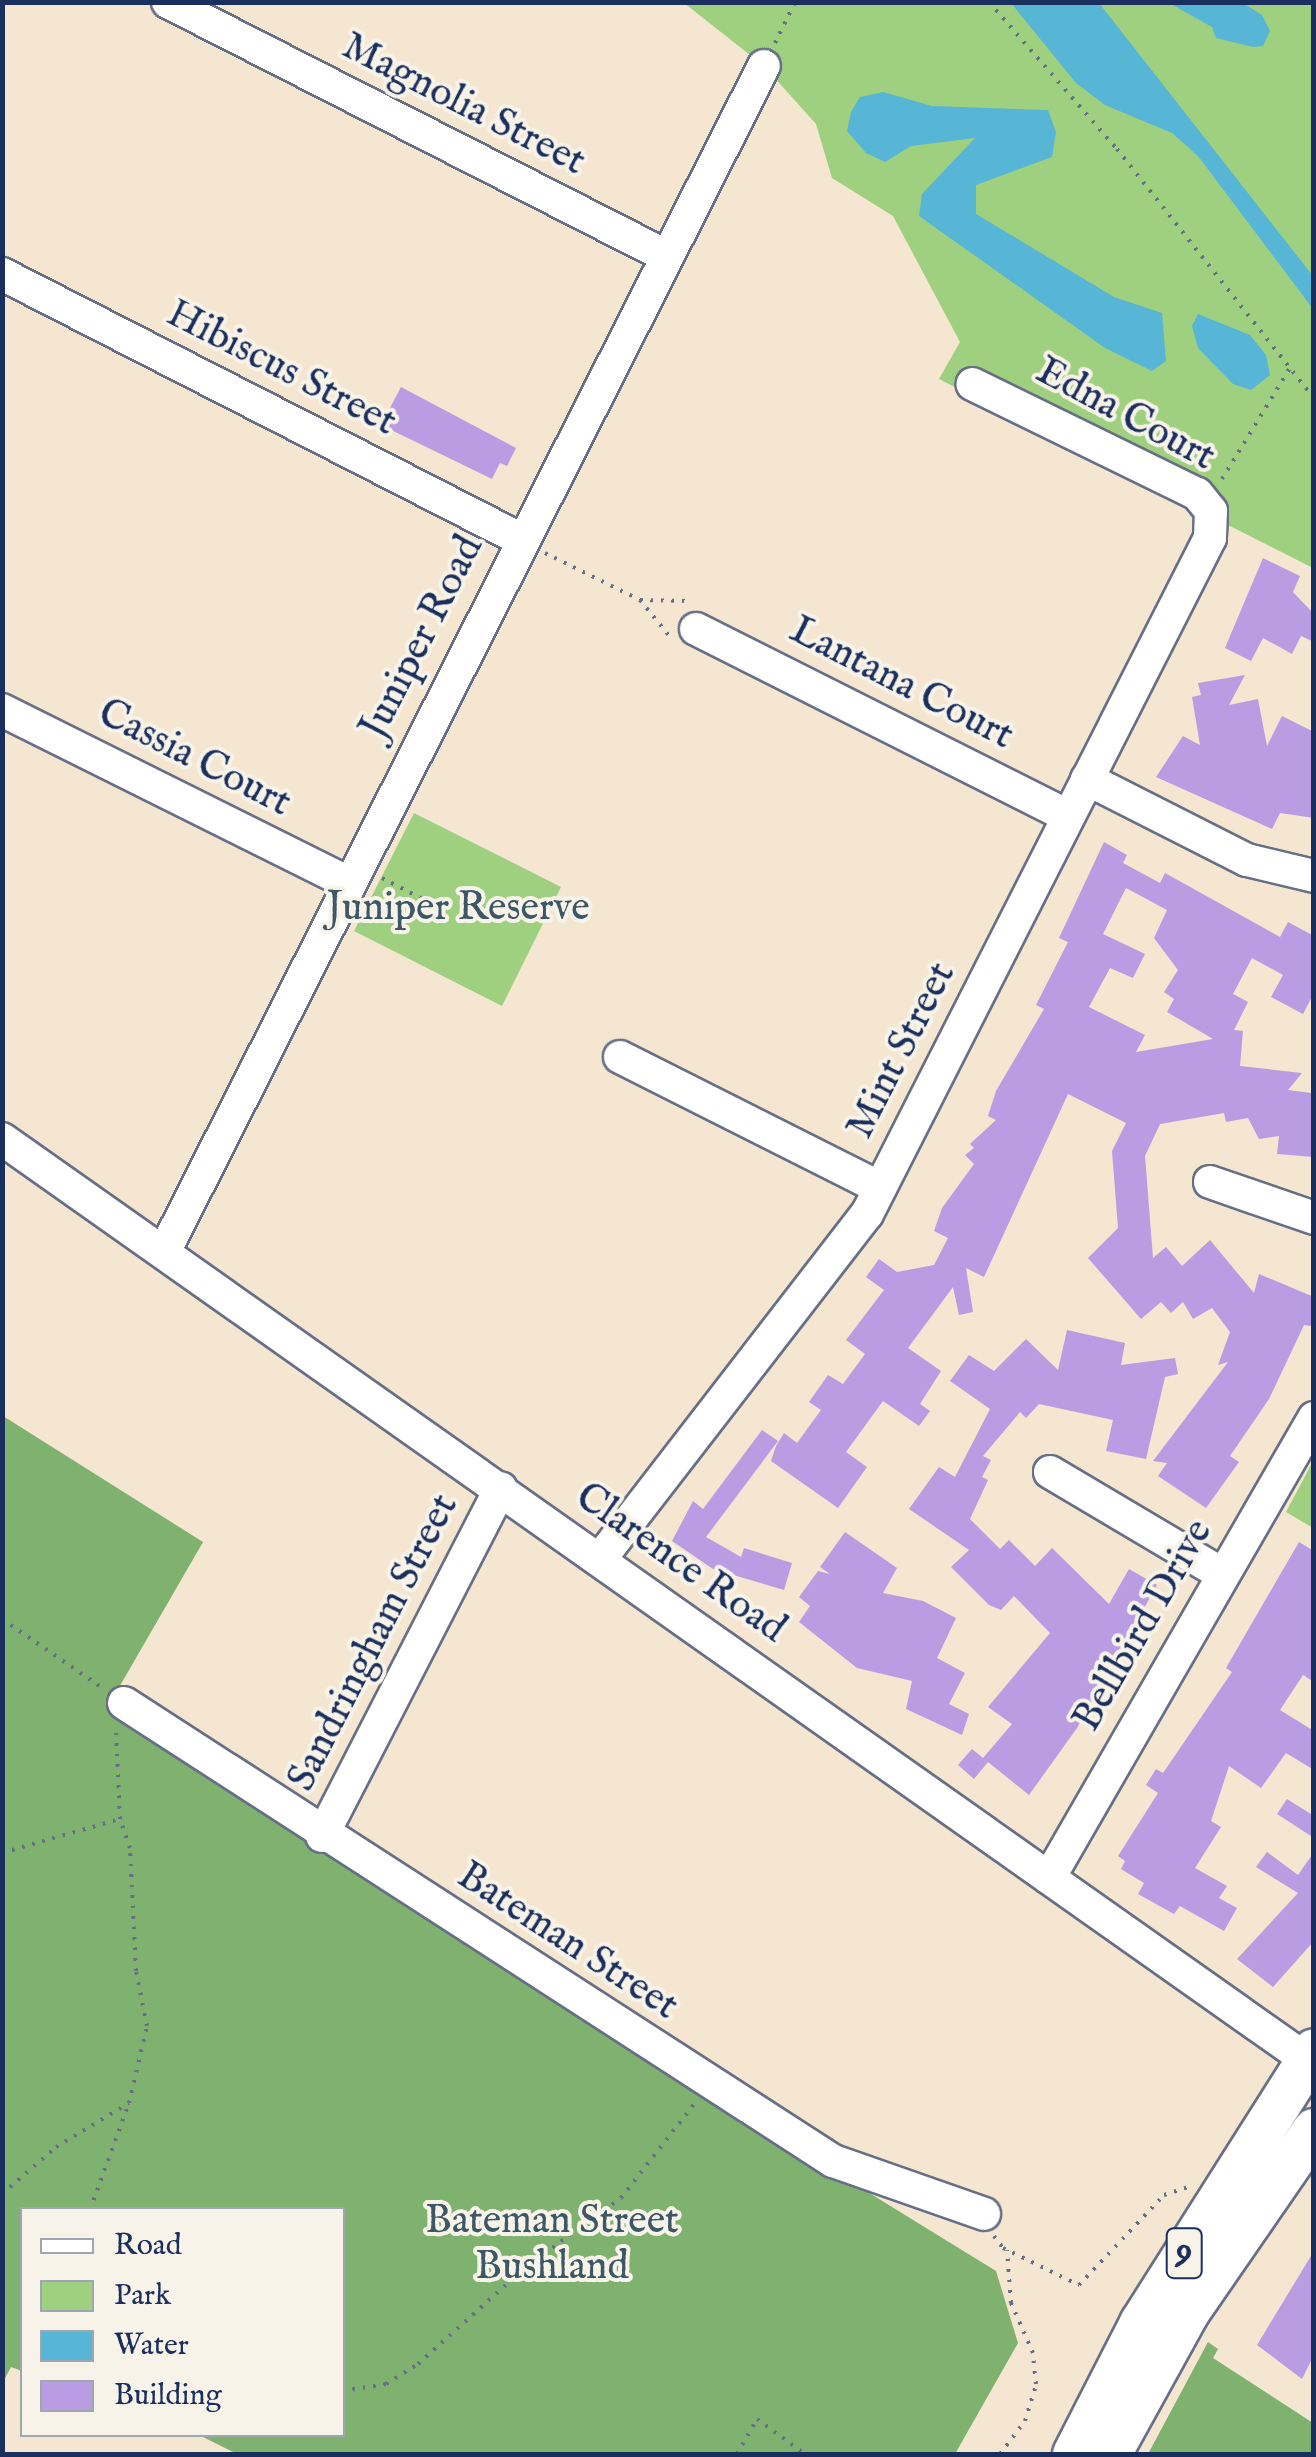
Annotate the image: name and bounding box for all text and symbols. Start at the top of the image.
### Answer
street label: Magnolia Street [333,23,593,187]
street label: Hibiscus Street [158,291,404,447]
street label: Edna Court [1027,348,1223,482]
street label: Juniper Road [351,528,495,748]
street label: Lantana Court [781,607,1021,761]
street label: Cassia Court [90,690,298,828]
park label: Juniper Reserve [327,885,589,933]
street label: Mint Street [837,955,967,1147]
street label: Clarence Road [566,1474,794,1654]
street label: Sandringham Street [279,1487,469,1799]
street label: Bellbird Drive [1064,1512,1224,1740]
street label: Bateman Street [448,1853,686,2031]
park label: Bateman Street Bushland [425,2198,679,2292]
legend [20,2207,345,2437]
road number: 9 [1164,2220,1204,2286]
text: Road [114,2227,182,2265]
text: Park [114,2277,171,2315]
text: Water [114,2327,189,2365]
text: Building [114,2377,222,2415]

